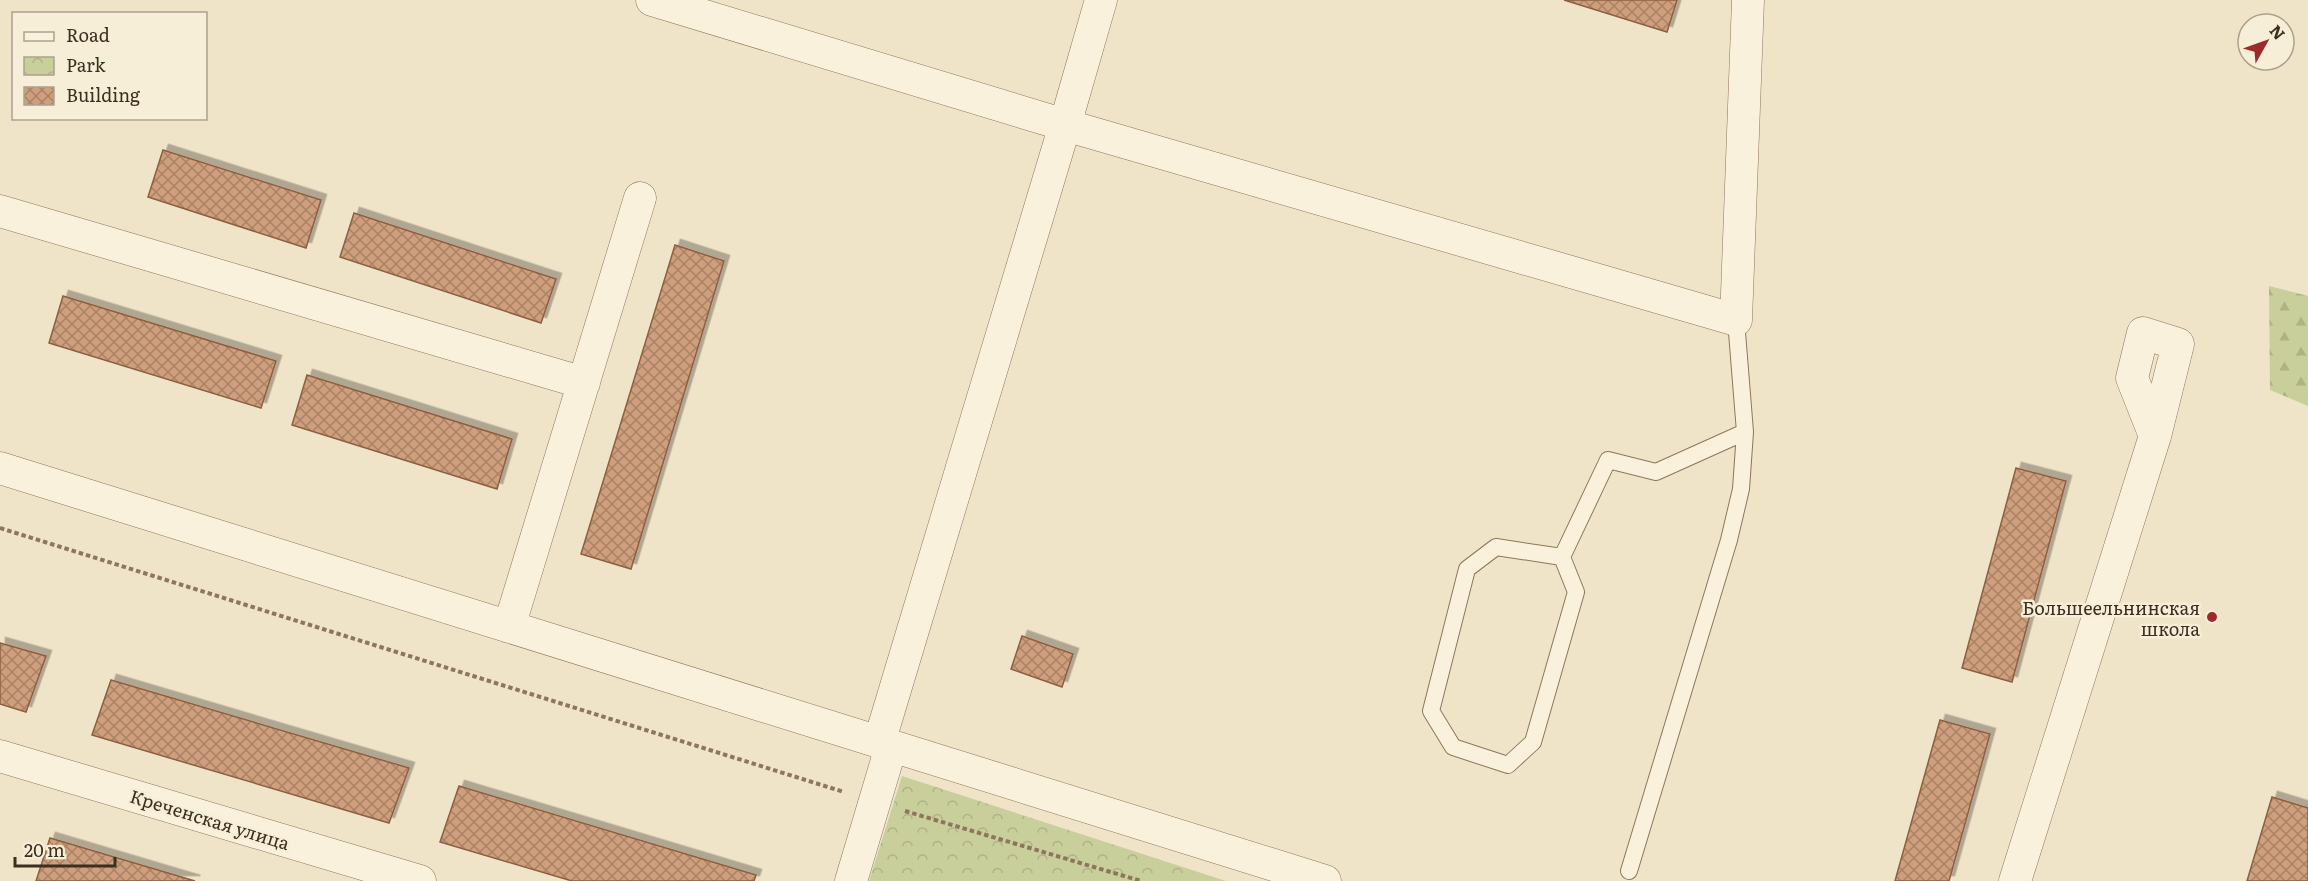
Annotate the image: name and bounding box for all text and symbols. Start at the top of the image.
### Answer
legend [12,12,207,120]
north arrow [2236,12,2296,72]
text: N [2265,19,2292,45]
text: Road [66,21,110,48]
text: Park [66,51,107,78]
text: Building [66,81,141,108]
place label: Большеельнинская школа [2022,594,2200,642]
marker: Большеельнинская школа [2205,610,2219,624]
street label: Креченская улица [127,782,293,856]
scale bar [15,830,116,868]
text: 20 m [24,836,65,863]

